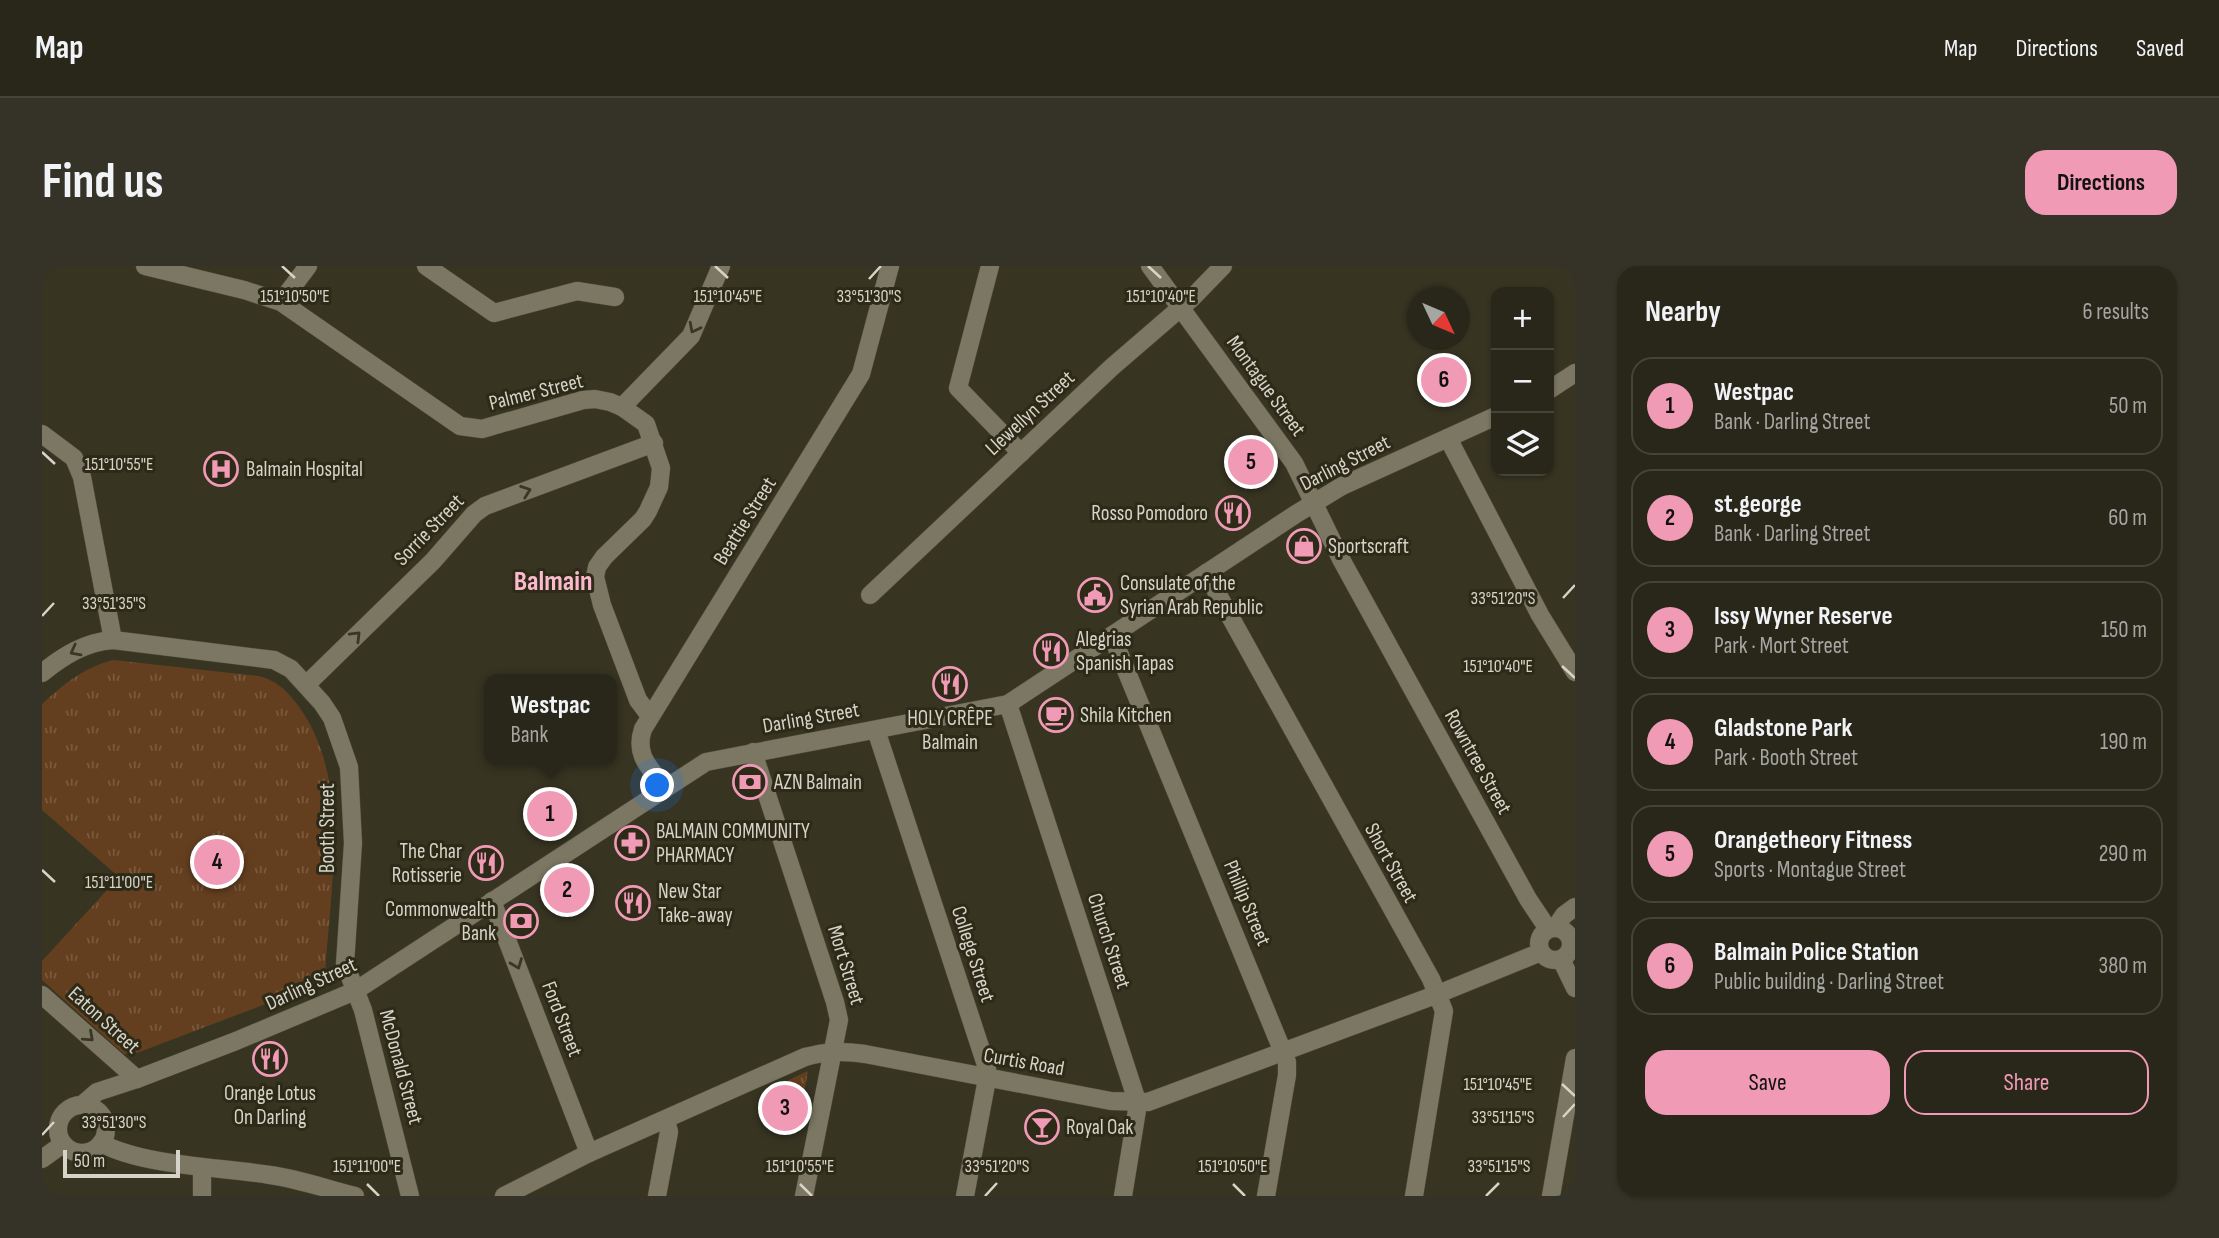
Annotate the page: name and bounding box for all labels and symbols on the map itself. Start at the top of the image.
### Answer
text: 151°10'50"E [260,286,330,307]
text: 151°10'45"E [694,286,763,307]
text: 33°51'30"S [837,286,902,307]
text: 151°10'40"E [1126,286,1196,307]
north arrow [1407,287,1470,350]
one-way arrow [688,321,702,334]
street label: Montague Street [1221,331,1311,441]
pin: 6 [1421,354,1467,406]
street label: Llewellyn Street [980,365,1080,461]
street label: Palmer Street [486,368,586,416]
street label: Darling Street [1296,430,1394,496]
pin: 5 [1228,436,1274,488]
hospital icon: Balmain Hospital [202,450,240,488]
text: 151°10'55"E [85,454,153,475]
place label: Balmain Hospital [246,457,363,482]
street label: Beattie Street [708,473,782,569]
one-way arrow [519,485,531,499]
street label: Sorrie Street [389,489,469,571]
restaurant icon: Rosso Pomodoro [1214,494,1252,532]
place label: Rosso Pomodoro [1091,501,1208,526]
shop icon: Sportscraft [1285,527,1323,565]
place label: Sportscraft [1328,534,1409,559]
district label: Balmain [514,565,592,598]
place label: Consulate of the Syrian Arab Republic [1120,571,1263,620]
public building icon: Consulate of the Syrian Arab Republic [1076,576,1114,614]
text: 33°51'20"S [1471,588,1536,609]
text: 33°51'35"S [82,593,146,614]
place label: Alegrias Spanish Tapas [1075,627,1174,676]
one-way arrow [347,631,360,644]
restaurant icon: Alegrias Spanish Tapas [1032,632,1070,670]
one-way arrow [70,643,82,656]
text: 151°10'40"E [1463,656,1533,677]
restaurant icon: HOLY CRÊPE Balmain [931,665,969,703]
cafe icon: Shila Kitchen [1037,696,1075,734]
street label: Darling Street [761,697,861,739]
place label: Shila Kitchen [1080,703,1172,728]
street label: Rowntree Street [1439,705,1517,819]
place label: HOLY CRÊPE Balmain [907,706,993,755]
bank icon: AZN Balmain [731,763,769,801]
your location [640,768,674,802]
place label: AZN Balmain [773,770,862,795]
street label: Booth Street [315,783,340,873]
pin: 1 [527,788,573,840]
place label: BALMAIN COMMUNITY PHARMACY [656,819,810,868]
street label: Short Street [1359,819,1423,907]
pharmacy icon: BALMAIN COMMUNITY PHARMACY [613,824,651,862]
pin: 4 [194,836,240,888]
place label: The Char Rotisserie [392,839,462,888]
restaurant icon: The Char Rotisserie [467,844,505,882]
street label: Phillip Street [1218,857,1276,949]
pin: 2 [544,864,590,916]
text: 151°11'00"E [85,872,153,893]
place label: New Star Take-away [658,879,733,928]
restaurant icon: New Star Take-away [614,884,652,922]
street label: Church Street [1082,890,1136,992]
place label: Commonwealth Bank [385,897,496,946]
bank icon: Commonwealth Bank [502,902,540,940]
street label: College Street [946,903,1000,1005]
street label: Mort Street [822,922,870,1008]
street label: Darling Street [261,952,361,1016]
one-way arrow [508,958,522,970]
street label: Ford Street [536,978,588,1060]
street label: Eaton Street [63,981,145,1059]
street label: McDonald Street [374,1007,428,1127]
one-way arrow [81,1029,94,1041]
restaurant icon: Orange Lotus On Darling [251,1040,289,1078]
street label: Curtis Road [982,1043,1066,1081]
text: 151°10'45"E [1464,1074,1533,1095]
place label: Orange Lotus On Darling [224,1081,316,1130]
pin: 3 [762,1082,808,1134]
text: 33°51'15"S [1472,1107,1535,1128]
bar icon: Royal Oak [1023,1108,1061,1146]
text: 33°51'30"S [82,1112,147,1133]
place label: Royal Oak [1066,1115,1133,1140]
scale bar [63,1147,180,1179]
text: 151°11'00"E [333,1156,401,1177]
text: 151°10'55"E [766,1156,834,1177]
text: 33°51'20"S [965,1156,1030,1177]
text: 151°10'50"E [1198,1156,1268,1177]
text: 33°51'15"S [1468,1156,1531,1177]

